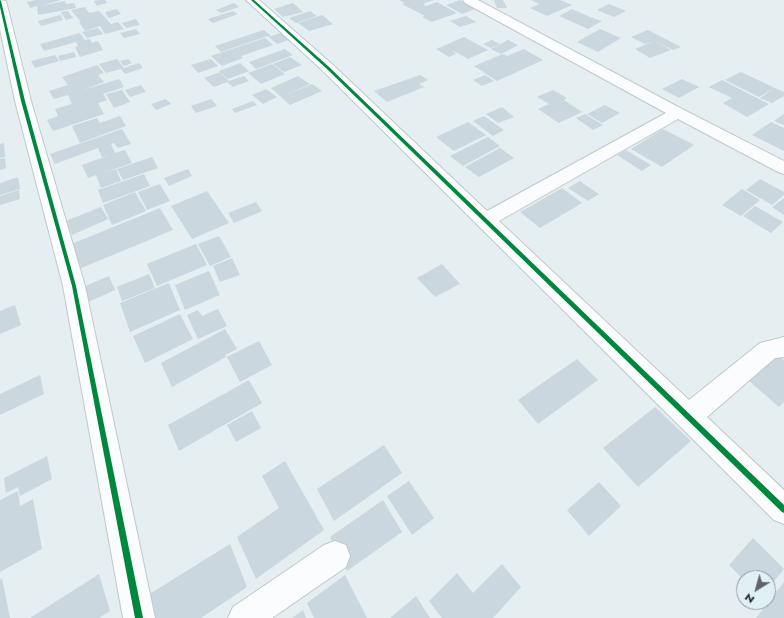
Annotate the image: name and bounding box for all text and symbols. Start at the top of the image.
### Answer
north arrow [736,570,776,610]
text: N [741,590,758,608]

